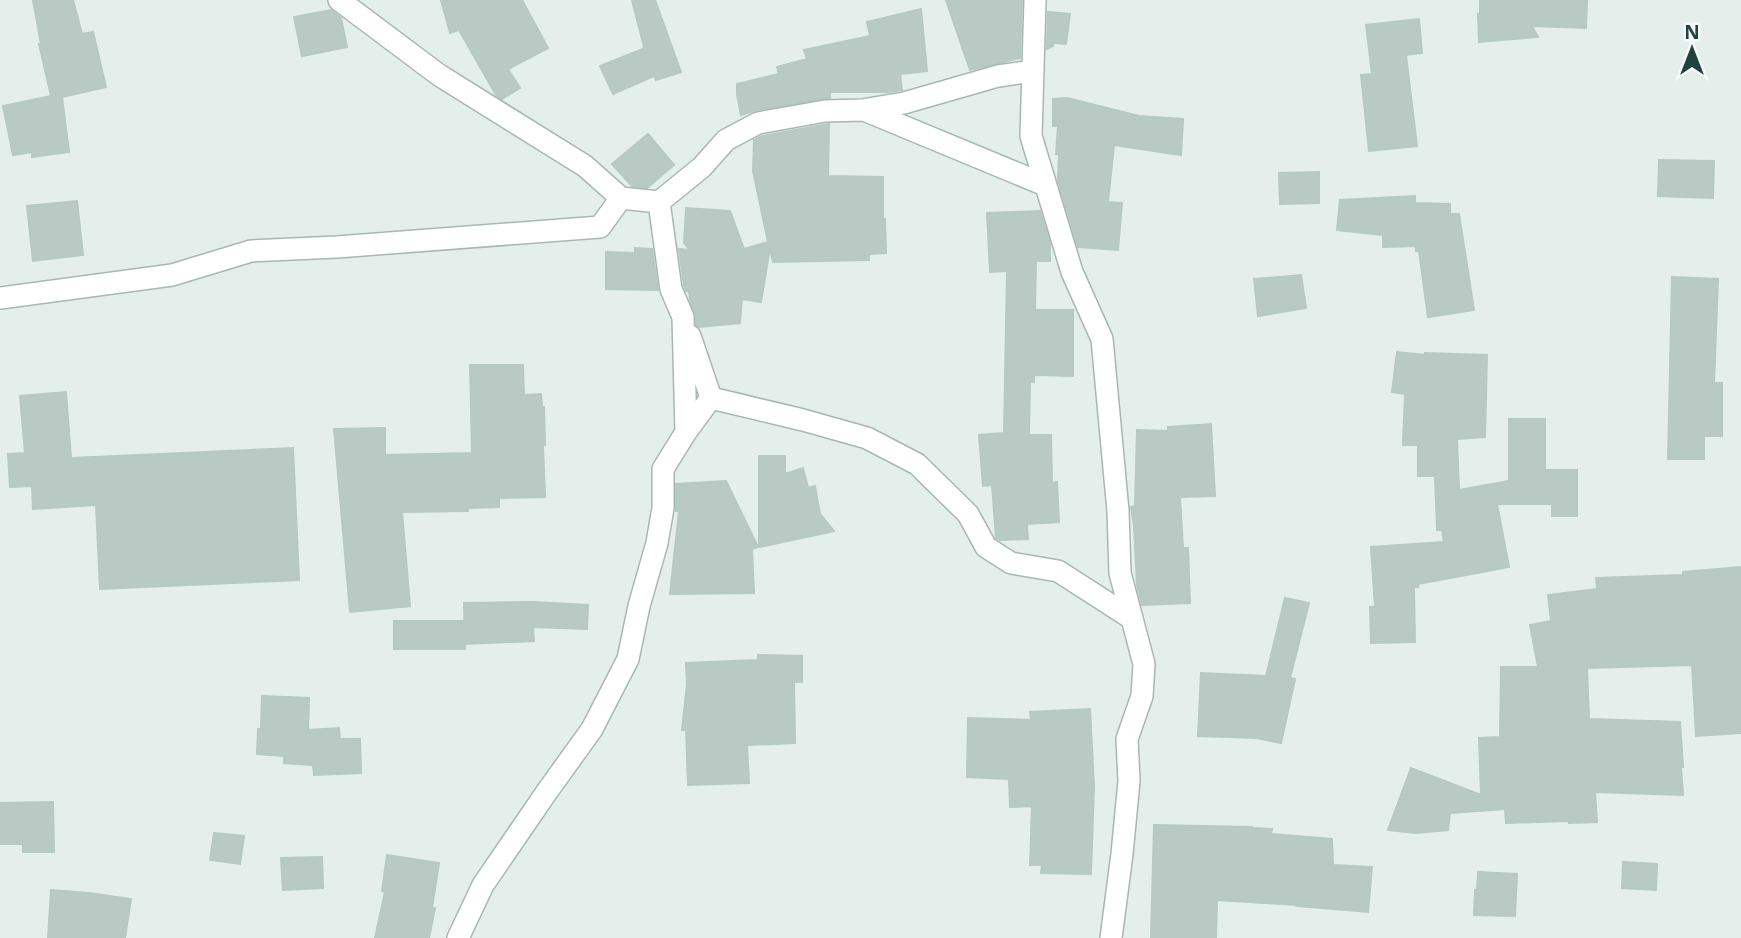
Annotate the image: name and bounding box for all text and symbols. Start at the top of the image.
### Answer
north arrow [1657,14,1727,84]
text: N [1684,19,1700,45]

